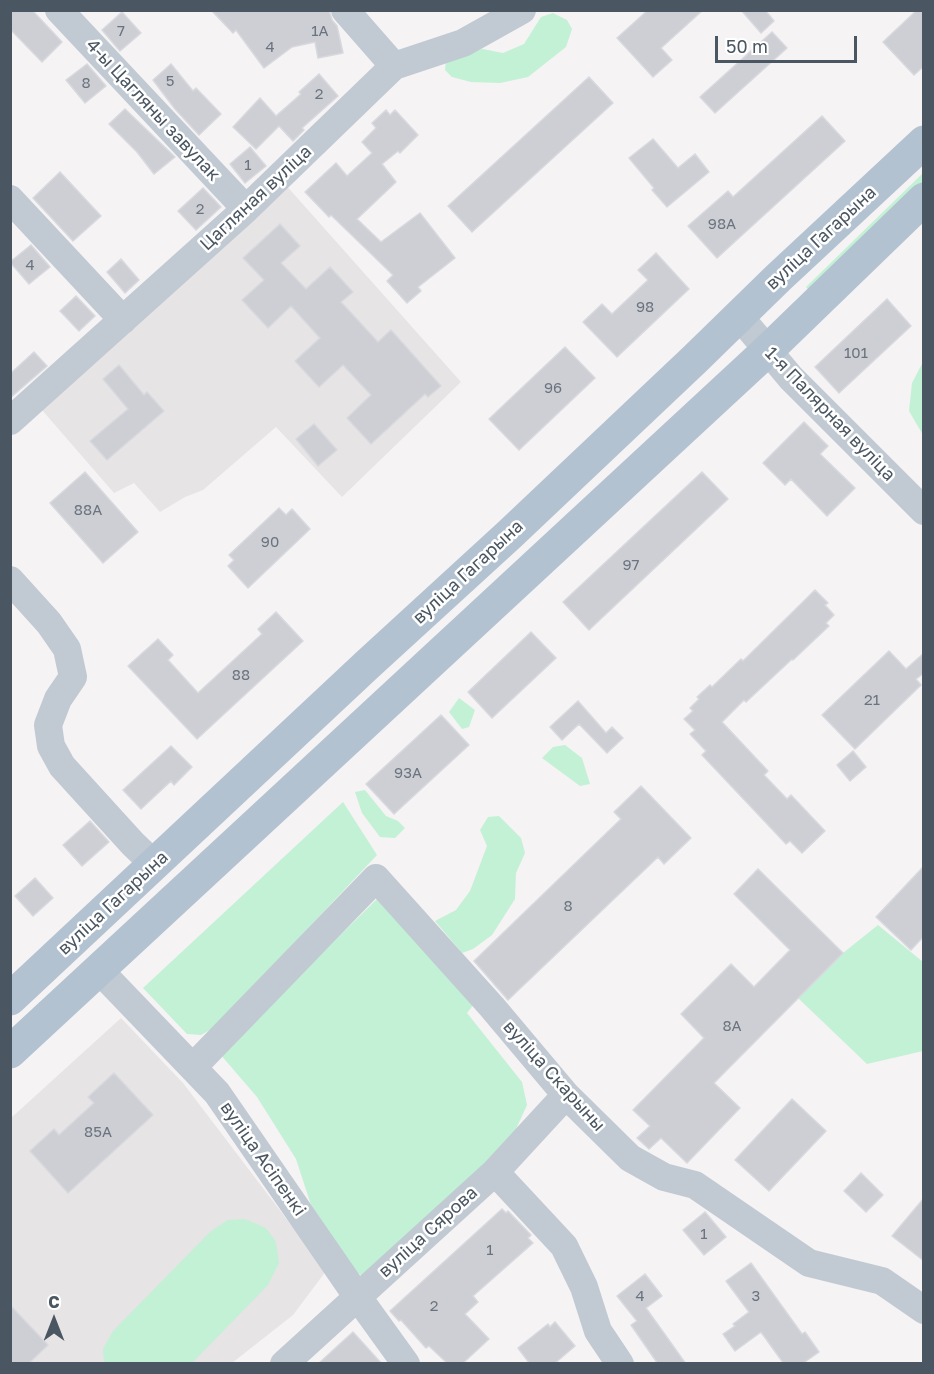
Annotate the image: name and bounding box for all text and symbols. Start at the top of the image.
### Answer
house number: 7 [117,22,125,40]
house number: 1А [311,22,329,40]
scale bar [718,24,860,62]
street label: 4-ы Цагляны завулак [81,34,225,186]
text: 50 m [726,35,768,57]
house number: 4 [265,38,275,56]
house number: 5 [166,72,174,90]
house number: 8 [81,74,91,92]
house number: 2 [315,85,323,103]
street label: Цагляная вуліца [196,141,316,255]
house number: 1 [244,156,252,174]
street label: вуліца Гагарына [761,181,881,295]
house number: 2 [196,200,204,218]
house number: 98А [708,215,736,233]
house number: 4 [25,256,35,274]
house number: 98 [636,298,654,316]
street label: 1-я Палярная вуліца [760,342,900,486]
house number: 101 [844,344,868,362]
house number: 96 [544,379,562,397]
house number: 88А [74,501,102,519]
street label: вуліца Гагарына [408,515,528,629]
house number: 90 [261,533,279,551]
house number: 97 [622,556,640,574]
house number: 88 [232,666,250,684]
house number: 21 [864,691,880,709]
house number: 93А [394,764,422,782]
street label: вуліца Гагарына [53,846,173,960]
house number: 8 [563,897,573,915]
street label: вуліца Скарыны [499,1016,609,1136]
house number: 8А [722,1017,742,1035]
street label: вуліца Асіпенкі [215,1098,311,1220]
house number: 85А [84,1123,112,1141]
street label: вуліца Сярова [374,1182,482,1282]
house number: 1 [700,1225,708,1243]
house number: 1 [486,1241,494,1259]
house number: 4 [635,1287,645,1305]
house number: 3 [752,1287,760,1305]
north arrow [24,1290,84,1350]
text: С [48,1292,60,1312]
house number: 2 [430,1297,438,1315]

